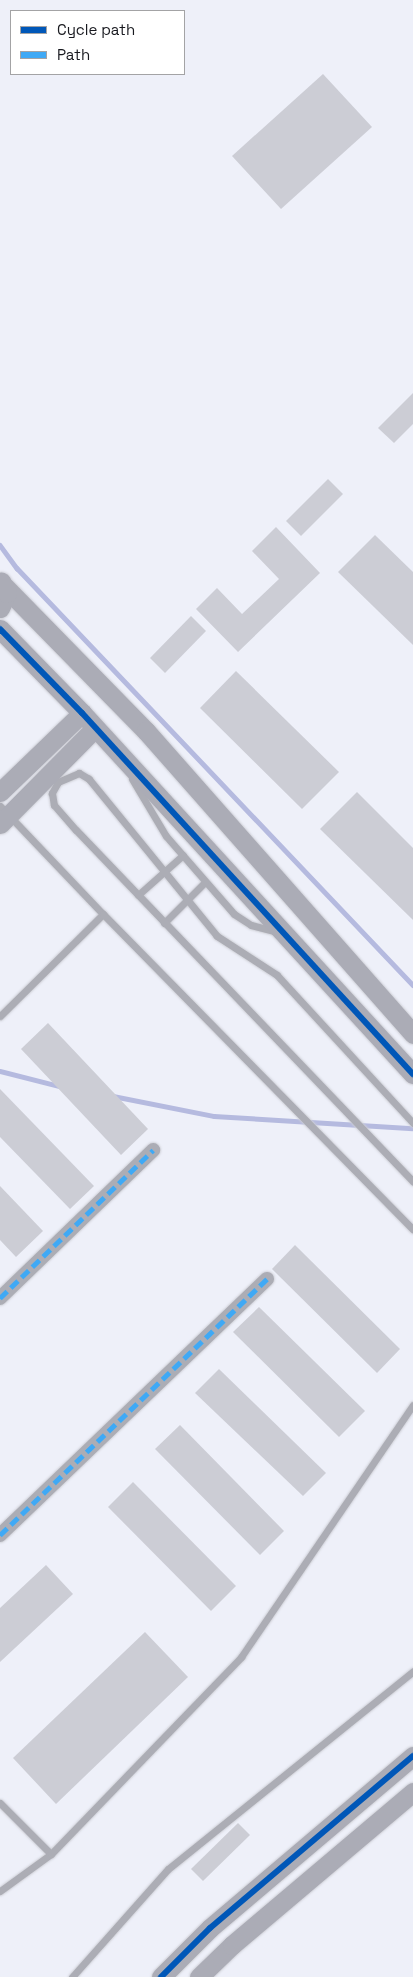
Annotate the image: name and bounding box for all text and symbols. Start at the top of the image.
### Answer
legend [10,10,185,75]
text: Cycle path [57,20,135,39]
text: Path [57,45,90,64]

